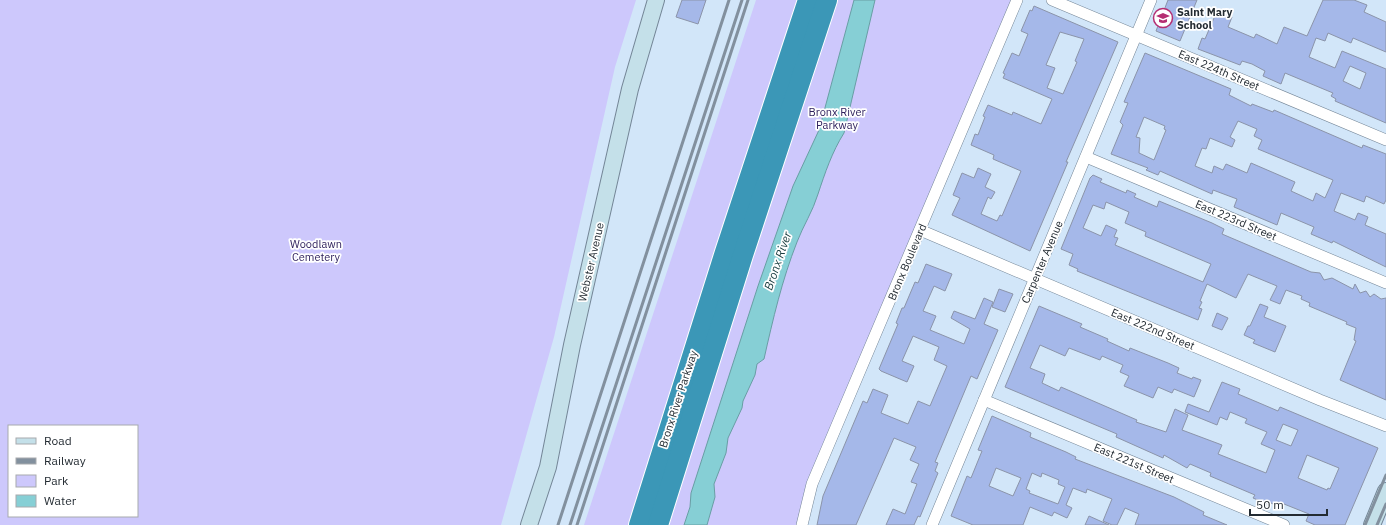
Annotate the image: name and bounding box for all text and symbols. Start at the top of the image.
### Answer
place label: Saint Mary School [1177,5,1232,32]
school or university icon: Saint Mary School [1152,7,1174,29]
street label: East 224th Street [1176,47,1262,93]
park label: Bronx River Parkway [809,105,865,132]
street label: East 223rd Street [1193,197,1279,243]
street label: Carpenter Avenue [1018,218,1066,306]
street label: Webster Avenue [575,221,607,303]
street label: Bronx Boulevard [885,222,929,302]
water label: Bronx River [761,229,795,292]
park label: Woodlawn Cemetery [290,237,342,264]
street label: East 222nd Street [1109,305,1197,353]
street label: Bronx River Parkway [656,348,700,449]
legend [8,425,138,517]
text: Road [44,433,72,448]
street label: East 221st Street [1092,440,1176,486]
text: Railway [44,453,86,468]
text: Park [44,473,69,488]
scale bar [1250,491,1327,517]
text: Water [44,493,77,508]
text: 50 m [1256,497,1284,512]

